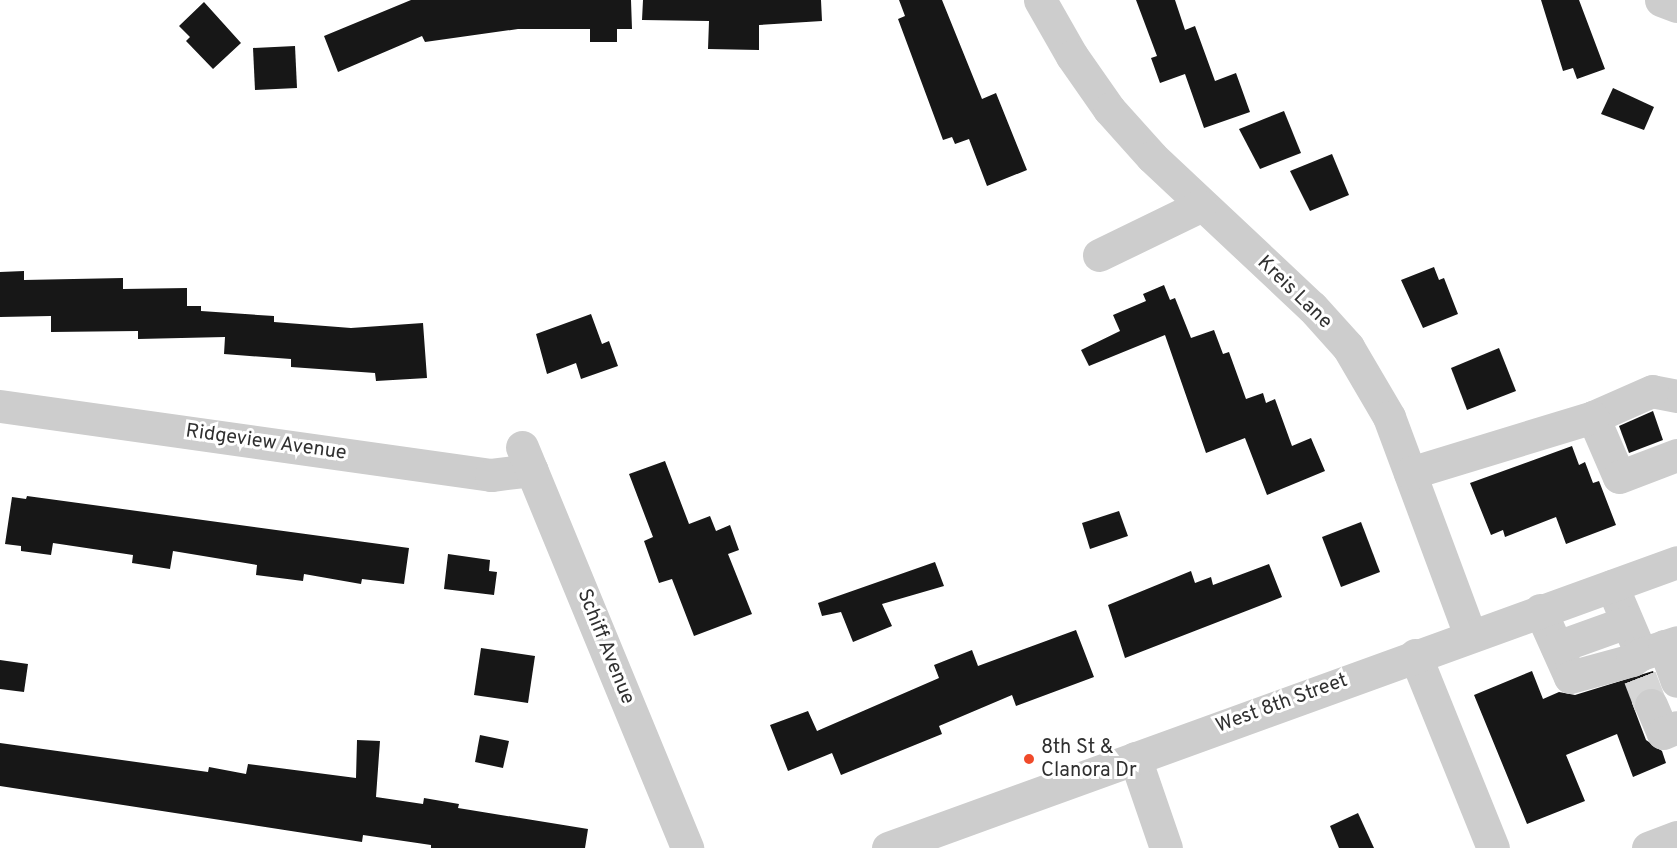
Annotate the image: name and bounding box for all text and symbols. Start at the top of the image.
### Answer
street label: Kreis Lane [1252,251,1336,335]
street label: Ridgeview Avenue [184,420,348,466]
street label: Schiff Avenue [571,585,639,709]
street label: West 8th Street [1213,669,1351,739]
place label: 8th St & Clanora Dr [1041,736,1137,783]
marker: 8th St & Clanora Dr [1022,752,1036,766]

